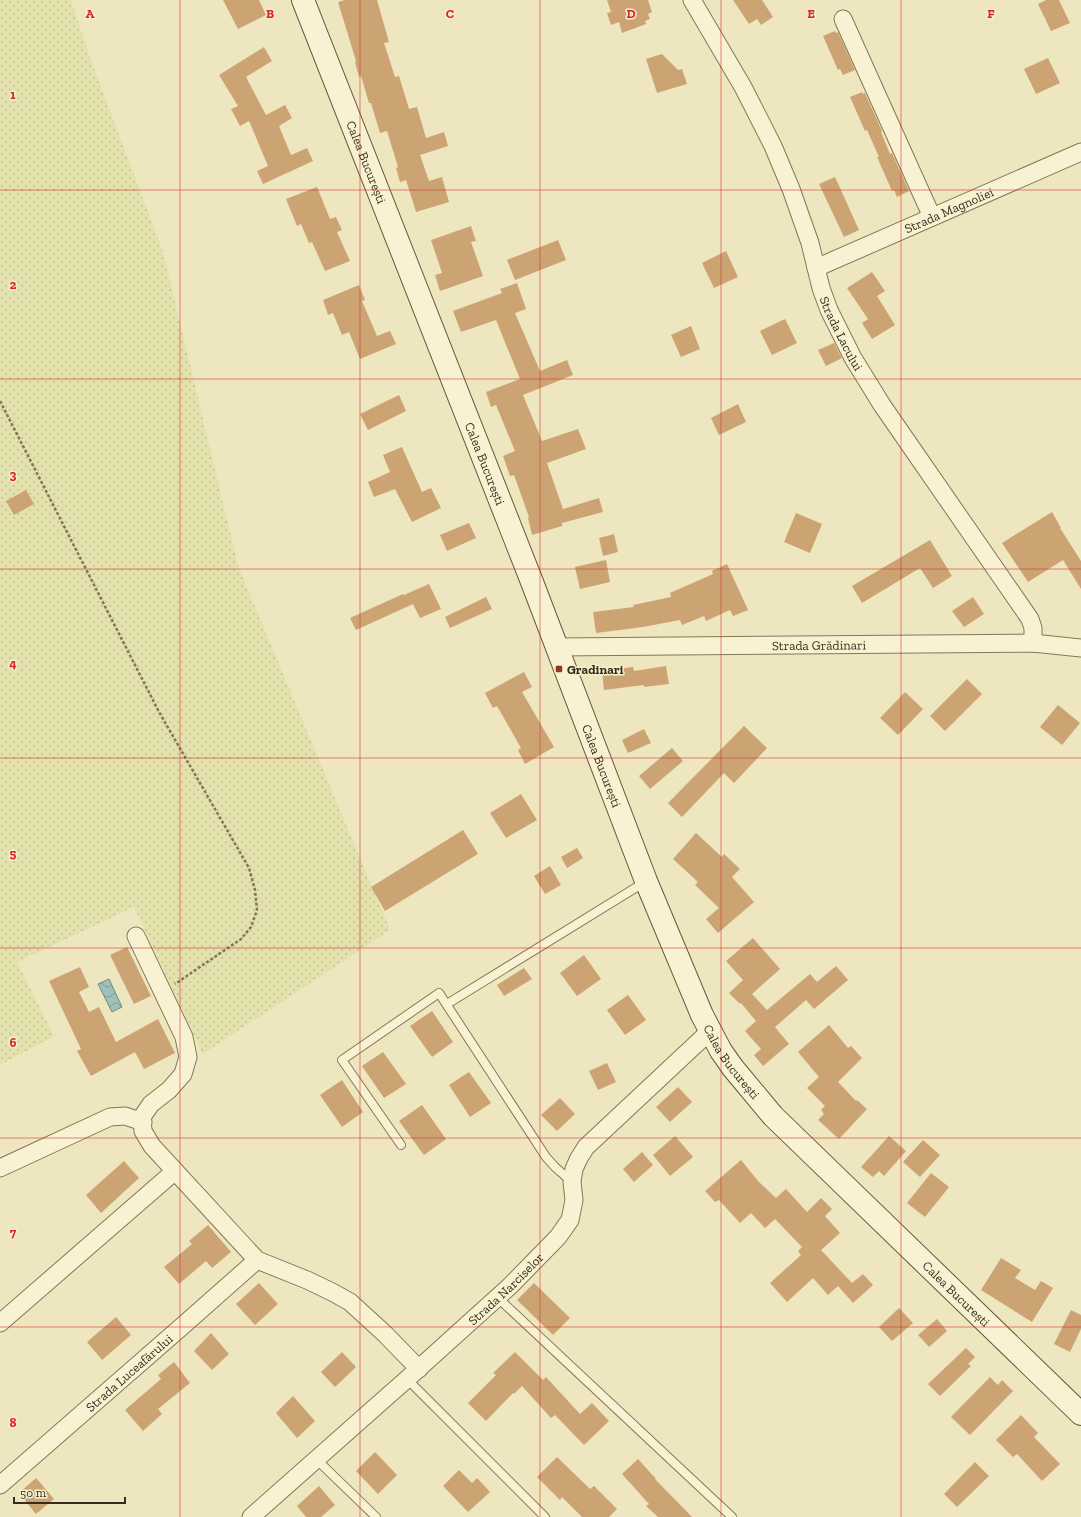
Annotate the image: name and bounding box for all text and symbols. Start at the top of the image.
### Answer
text: A [86,6,95,21]
text: B [266,6,274,21]
text: C [446,6,454,21]
text: D [626,6,636,21]
text: E [807,6,815,21]
text: F [987,6,995,21]
text: 1 [10,87,16,102]
street label: Calea București [344,118,390,206]
street label: Strada Magnoliei [902,184,996,236]
text: 2 [10,277,17,292]
street label: Strada Lacului [817,294,867,373]
street label: Calea București [462,420,509,507]
text: 3 [10,467,17,482]
street label: Strada Grădinari [772,637,867,653]
text: 4 [9,656,17,671]
place label: Gradinari [567,662,623,677]
marker: Gradinari [554,664,564,674]
street label: Calea București [579,722,625,810]
text: 5 [10,846,17,861]
street label: Calea București [701,1022,763,1102]
text: 6 [10,1035,17,1050]
text: 7 [10,1225,17,1240]
street label: Strada Narciselor [465,1249,546,1328]
street label: Calea București [920,1258,994,1330]
street label: Strada Luceafărului [82,1331,176,1415]
text: 8 [9,1415,17,1430]
scale bar [14,1479,125,1505]
text: 50 m [20,1486,47,1500]

